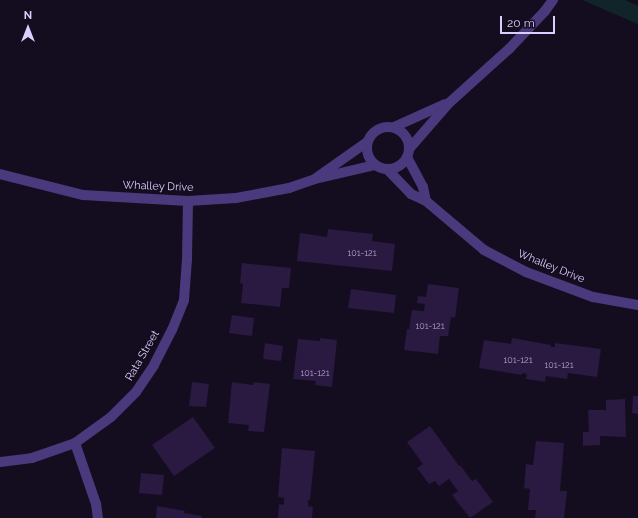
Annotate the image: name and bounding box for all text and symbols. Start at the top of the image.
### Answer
north arrow [8,8,48,48]
scale bar [502,8,557,34]
text: N [24,9,32,22]
text: 20 m [507,16,535,30]
street label: Whalley Drive [122,179,194,195]
house number: 101-121 [347,248,377,258]
street label: Whalley Drive [516,248,586,286]
house number: 101-121 [415,321,445,331]
street label: Rata Street [123,328,163,384]
house number: 101-121 [503,355,533,365]
house number: 101-121 [544,360,574,370]
house number: 101-121 [300,368,330,378]

